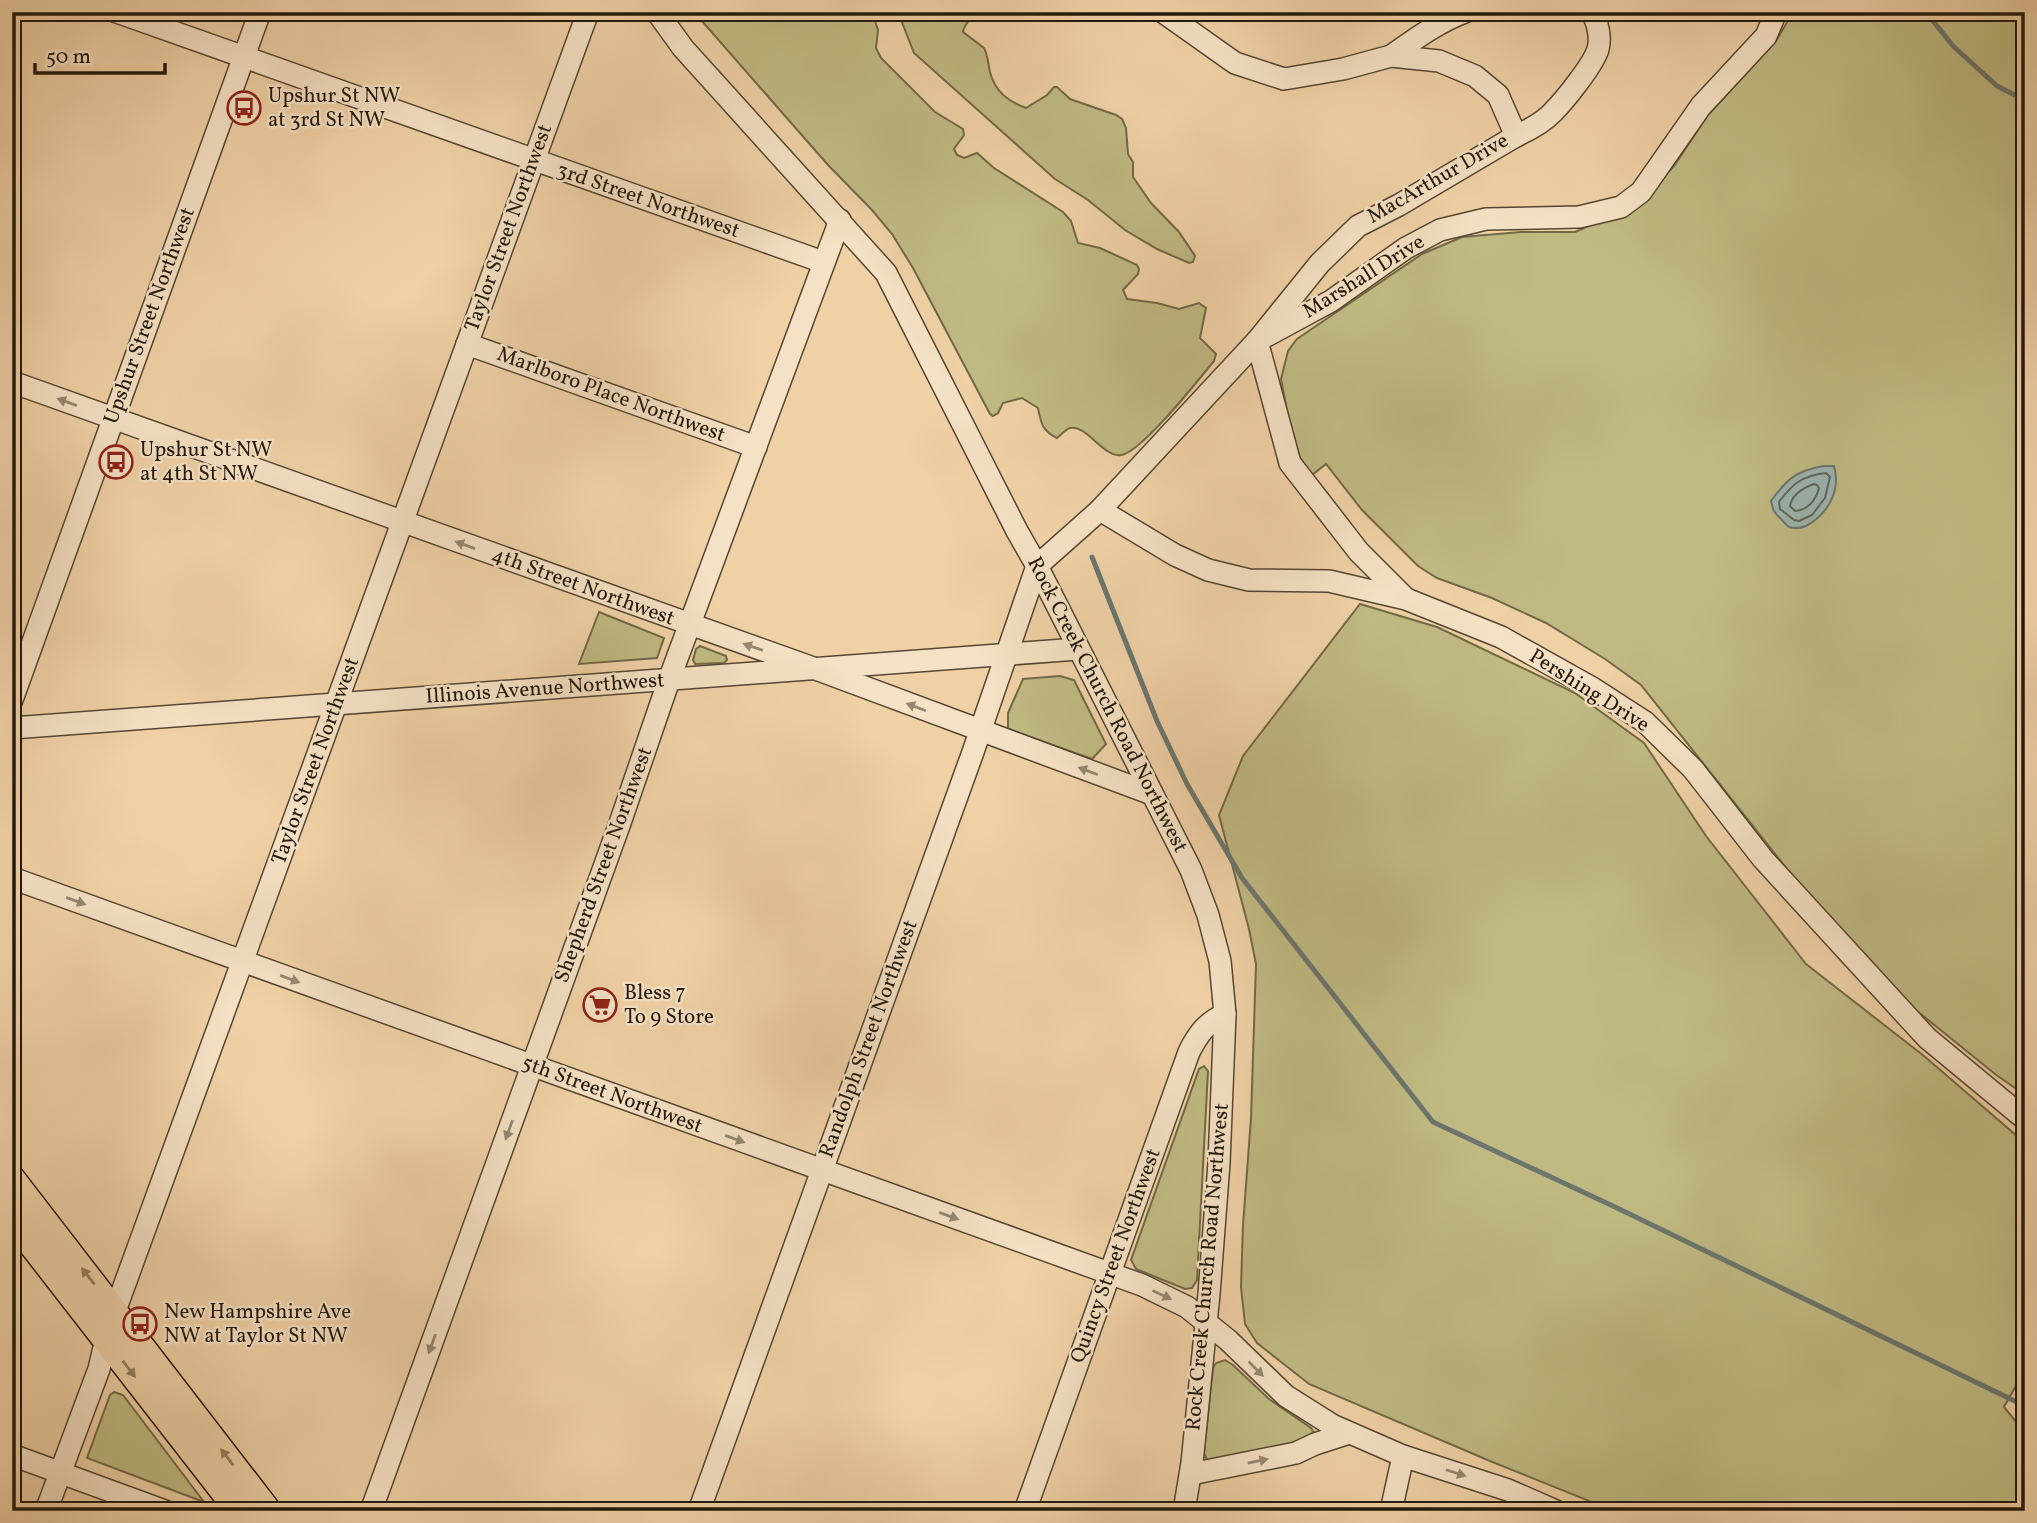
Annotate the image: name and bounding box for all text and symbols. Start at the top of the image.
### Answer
scale bar [35,32,164,76]
text: 50 m [46,43,91,72]
place label: Upshur St NW at 3rd St NW [268,82,400,135]
bus stop icon: Upshur St NW at 3rd St NW [225,89,263,127]
street label: Taylor Street Northwest [458,120,560,336]
street label: MacArthur Drive [1362,127,1514,231]
street label: 3rd Street Northwest [553,156,743,246]
street label: Upshur Street Northwest [97,204,203,428]
street label: Marshall Drive [1297,228,1431,326]
street label: Marlboro Place Northwest [493,340,729,450]
one-way arrow [56,396,77,407]
place label: Upshur St NW at 4th St NW [140,436,272,489]
bus stop icon: Upshur St NW at 4th St NW [97,443,135,481]
one-way arrow [455,539,476,550]
street label: 4th Street Northwest [487,540,679,634]
street label: Rock Creek Church Road Northwest [1019,552,1195,858]
one-way arrow [743,641,764,652]
street label: Pershing Drive [1523,642,1655,740]
street label: Taylor Street Northwest [265,653,367,869]
street label: Illinois Avenue Northwest [425,666,665,712]
one-way arrow [906,701,927,712]
street label: Shepherd Street Northwest [548,743,660,987]
one-way arrow [1078,765,1099,776]
one-way arrow [66,896,87,907]
street label: Randolph Street Northwest [812,916,926,1162]
one-way arrow [280,973,301,984]
place label: Bless 7 To 9 Store [624,979,714,1032]
supermarket icon: Bless 7 To 9 Store [581,986,619,1024]
street label: 5th Street Northwest [518,1049,706,1141]
street label: Rock Creek Church Road Northwest [1179,1102,1237,1432]
one-way arrow [503,1120,514,1141]
one-way arrow [724,1134,745,1145]
street label: Quincy Street Northwest [1064,1145,1168,1367]
one-way arrow [938,1211,959,1222]
one-way arrow [81,1268,96,1286]
one-way arrow [1152,1289,1172,1301]
place label: New Hampshire Ave NW at Taylor St NW [164,1298,351,1351]
bus stop icon: New Hampshire Ave NW at Taylor St NW [121,1305,159,1343]
one-way arrow [426,1334,437,1355]
one-way arrow [122,1360,137,1378]
one-way arrow [1248,1360,1265,1377]
one-way arrow [220,1447,234,1466]
one-way arrow [1247,1456,1269,1467]
one-way arrow [1445,1468,1466,1479]

